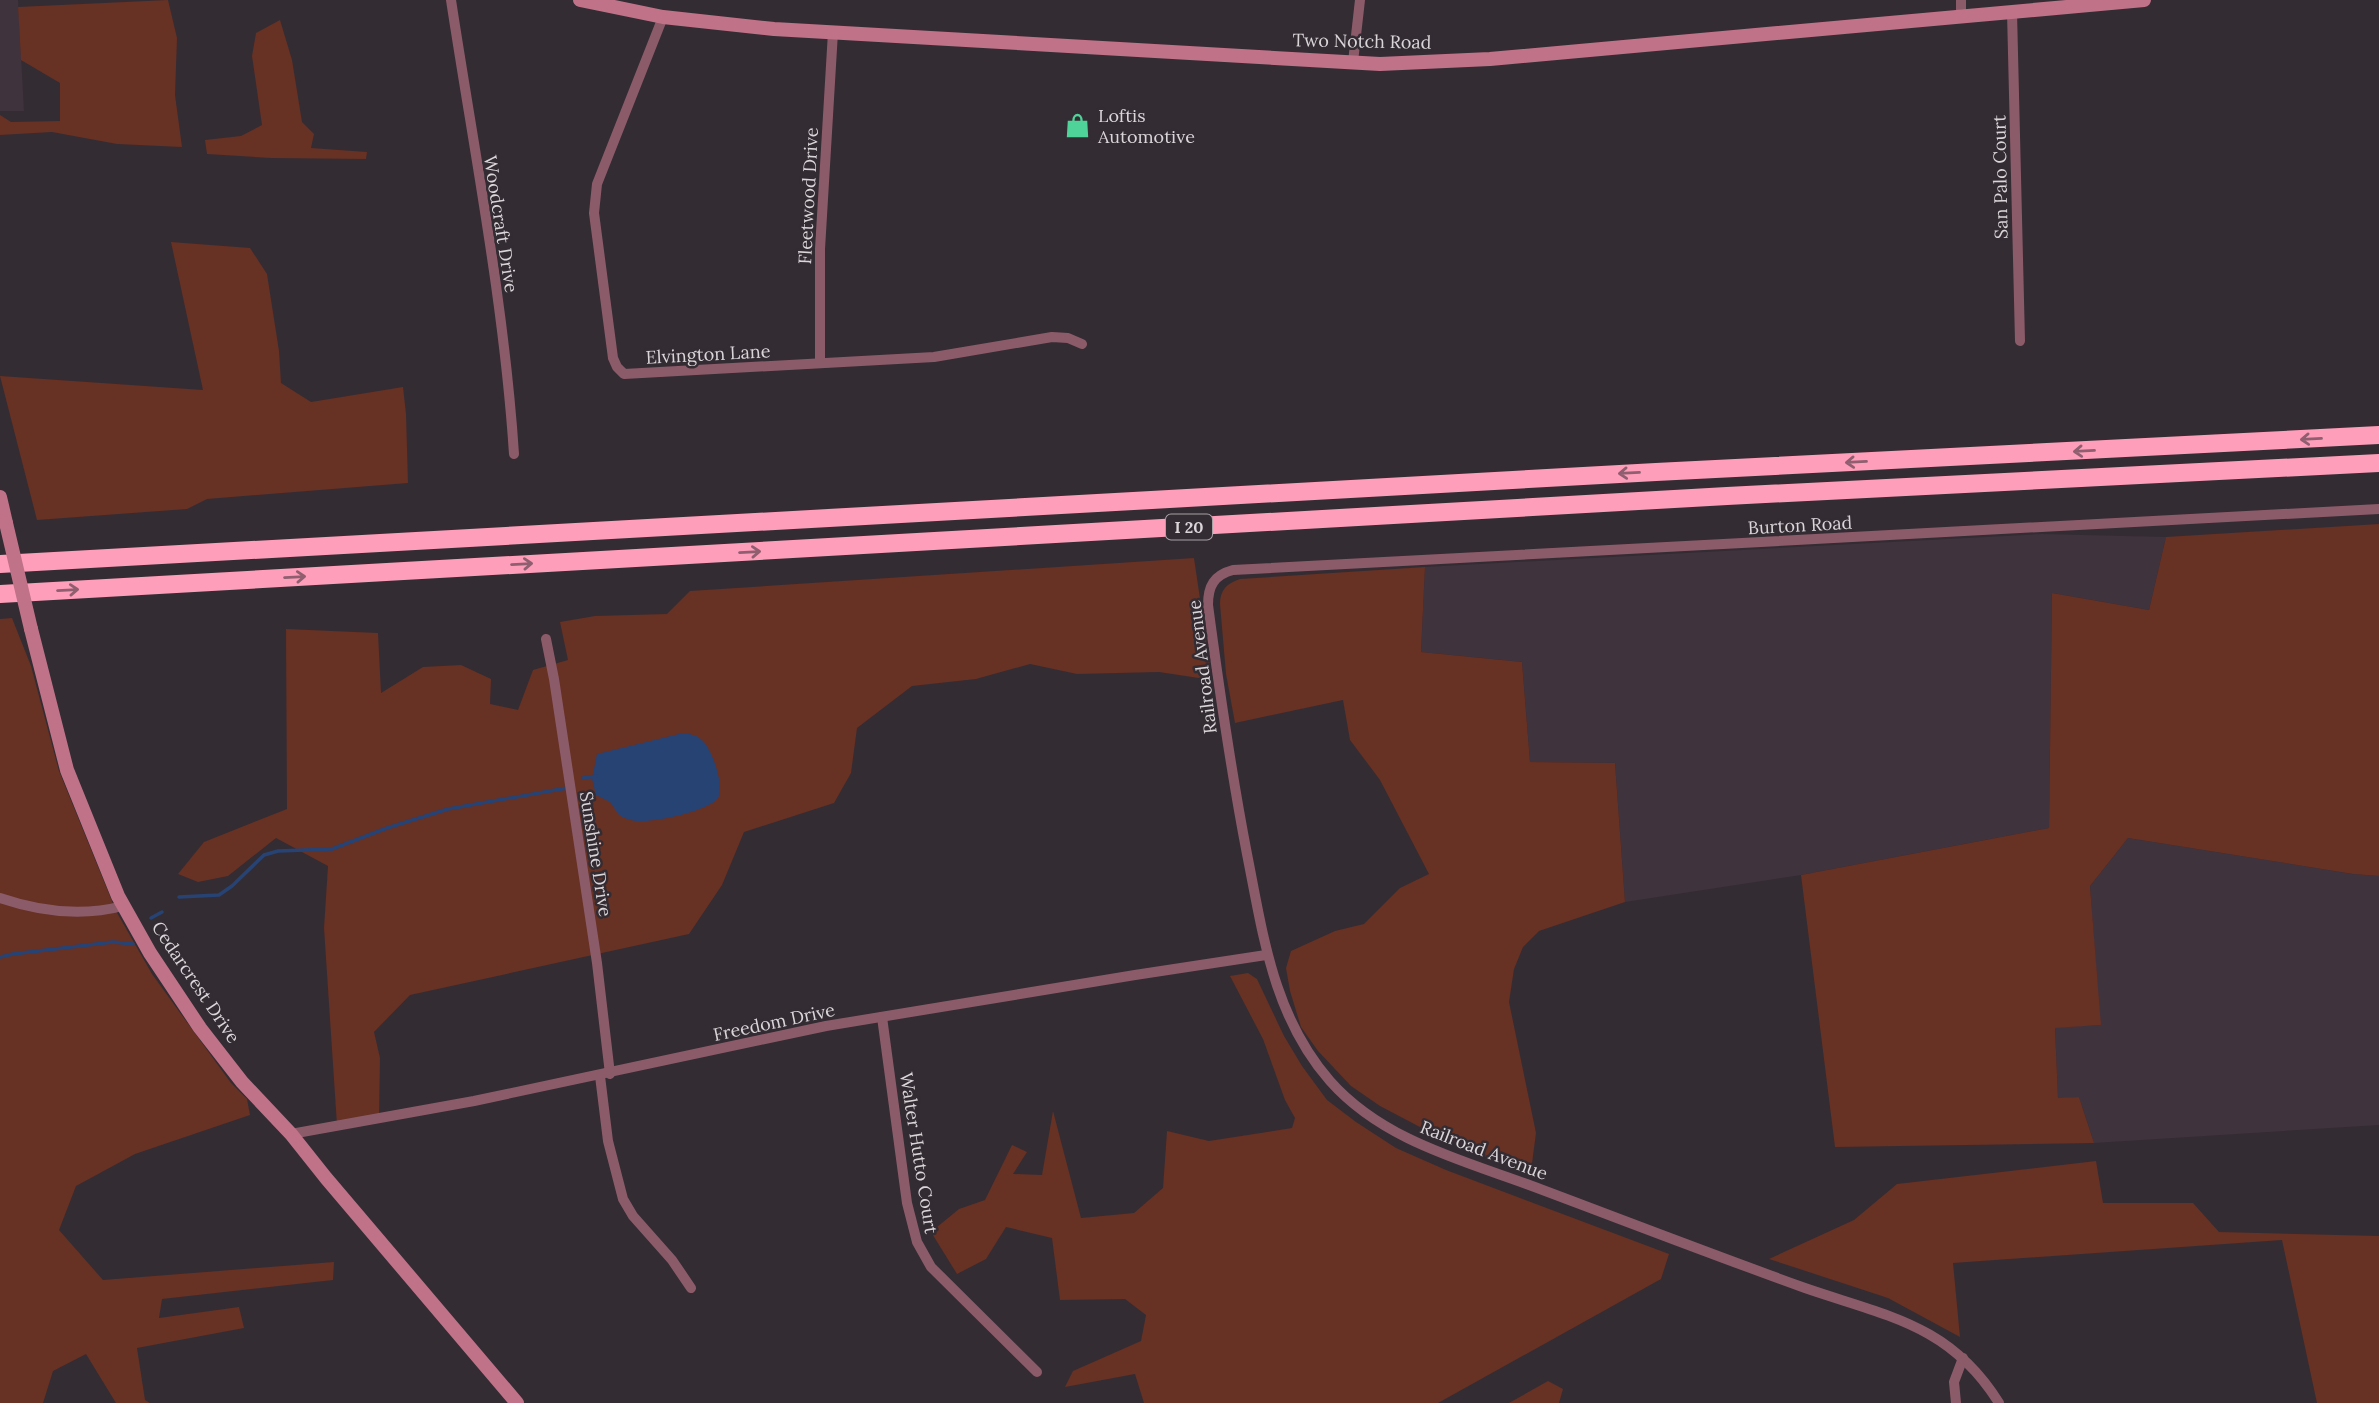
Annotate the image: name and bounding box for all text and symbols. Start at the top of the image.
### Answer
street label: Two Notch Road [1292,28,1432,54]
place label: Loftis Automotive [1097,104,1195,148]
shop icon: Loftis Automotive [1064,111,1092,139]
street label: San Palo Court [1987,115,2013,239]
street label: Fleetwood Drive [793,127,823,265]
street label: Woodcraft Drive [479,154,523,294]
street label: Elvington Lane [645,339,771,369]
one-way arrow [2300,432,2323,445]
one-way arrow [2072,444,2095,457]
one-way arrow [1846,456,1868,469]
one-way arrow [1618,467,1641,480]
street label: Burton Road [1747,511,1853,539]
road number: I 20 [1166,514,1212,540]
one-way arrow [738,545,761,558]
one-way arrow [511,557,533,570]
one-way arrow [284,571,307,584]
one-way arrow [56,583,79,596]
street label: Railroad Avenue [1182,599,1222,735]
street label: Sunshine Drive [575,790,617,918]
street label: Cedarcrest Drive [147,917,245,1047]
street label: Freedom Drive [711,998,837,1046]
street label: Walter Hutto Court [895,1071,943,1235]
street label: Railroad Avenue [1417,1115,1551,1185]

